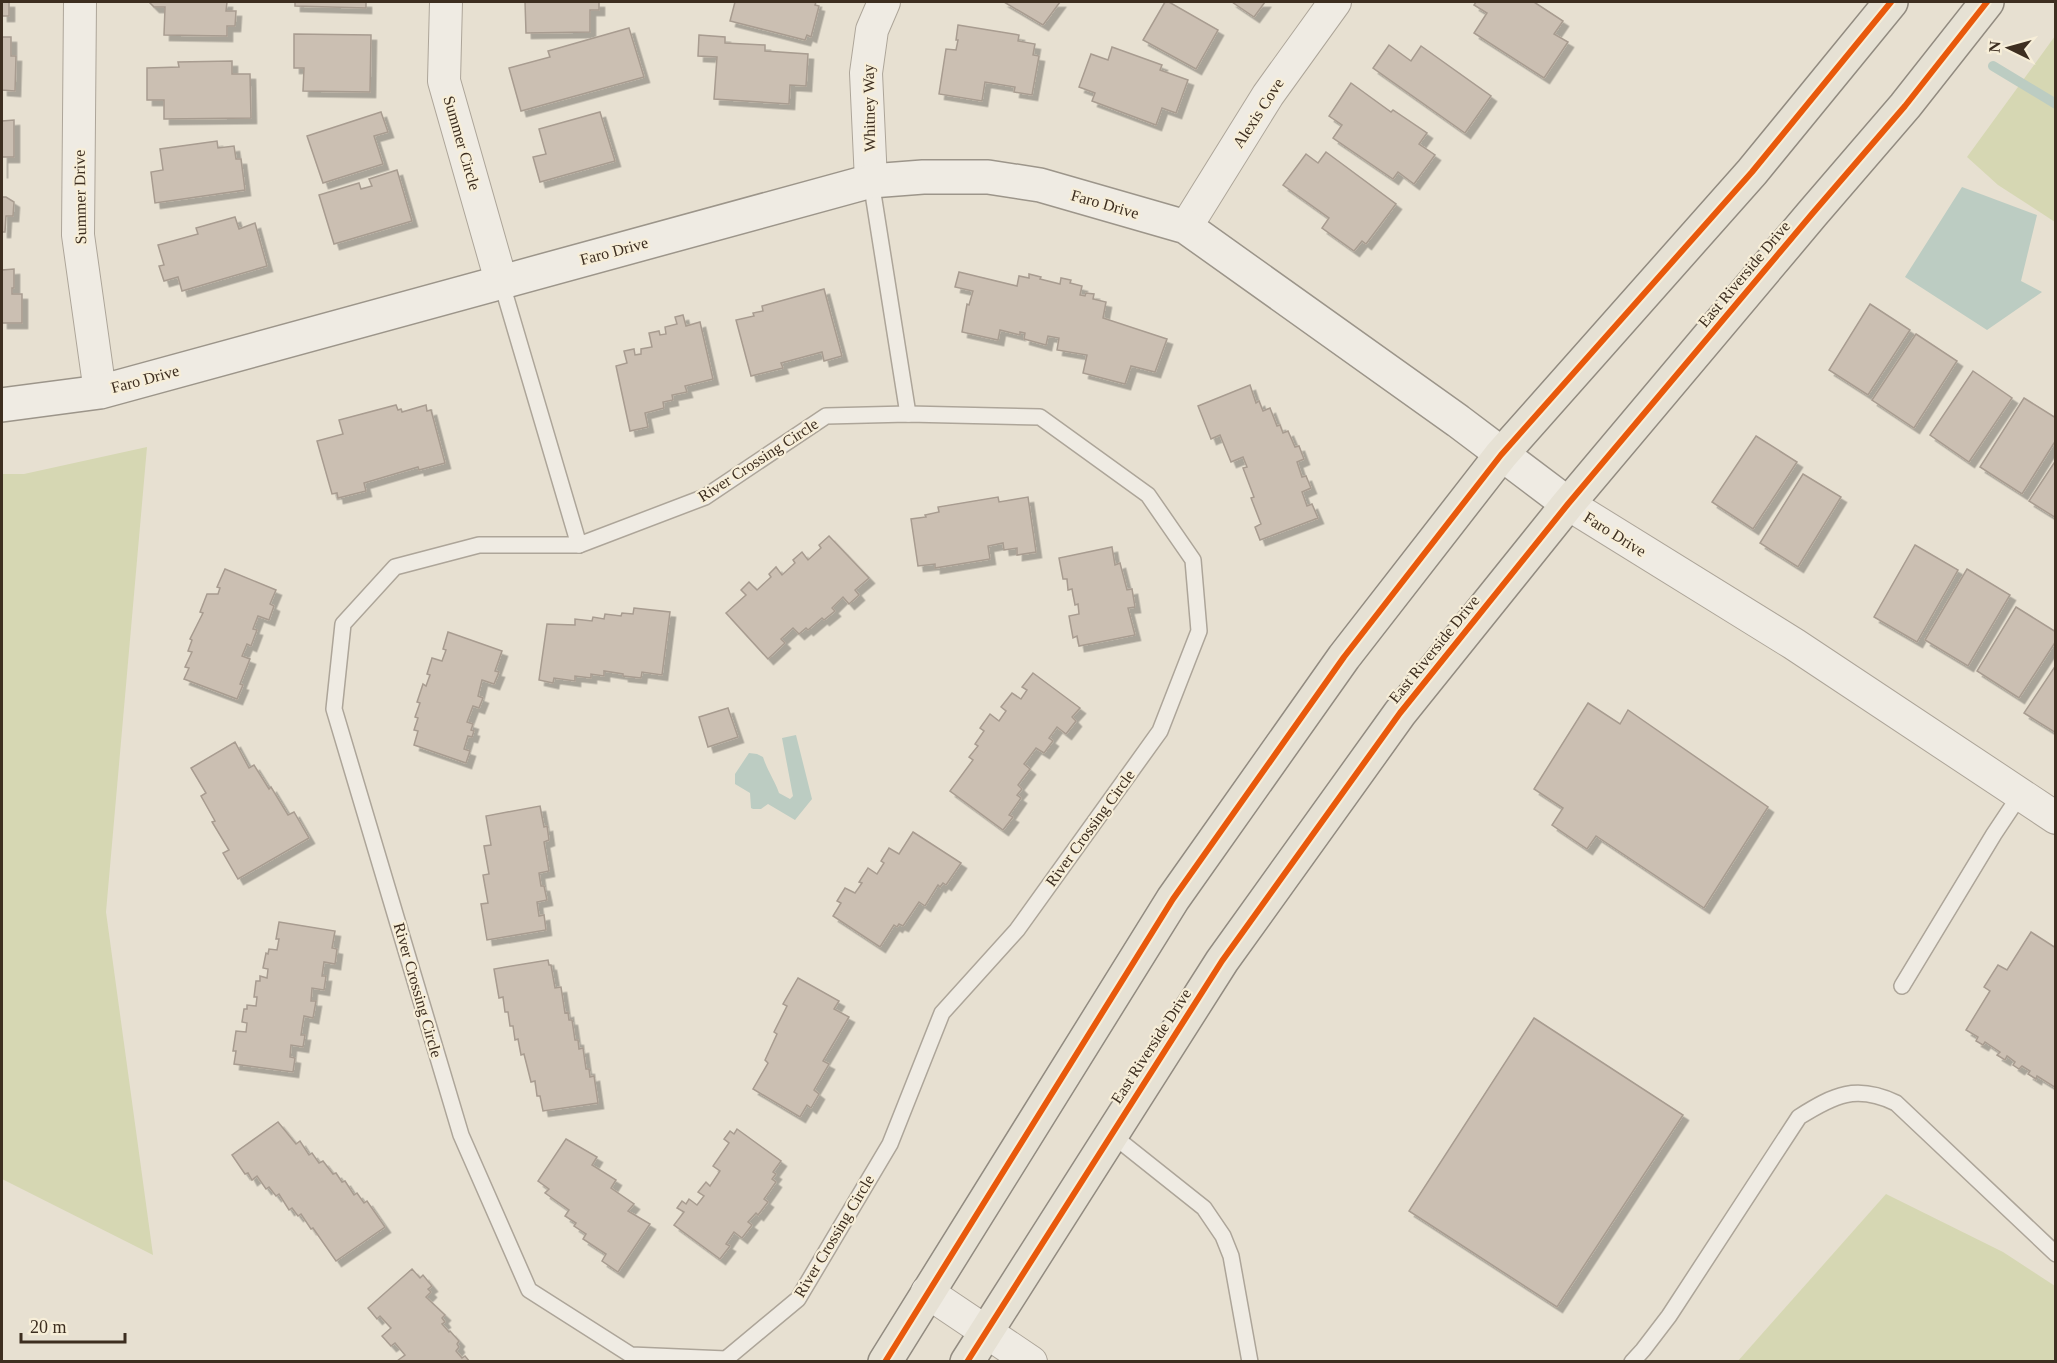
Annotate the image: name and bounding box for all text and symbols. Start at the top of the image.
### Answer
north arrow [1979,18,2039,78]
text: N [1986,40,2004,53]
street label: Whitney Way [860,64,879,152]
street label: Alexis Cove [1229,75,1287,151]
street label: Summer Circle [440,94,484,192]
street label: Summer Drive [71,150,89,244]
street label: Faro Drive [1069,186,1141,222]
street label: East Riverside Drive [1695,217,1793,331]
street label: Faro Drive [578,234,650,268]
street label: Faro Drive [109,362,181,396]
street label: River Crossing Circle [695,415,822,506]
street label: Faro Drive [1581,508,1649,560]
street label: East Riverside Drive [1385,592,1483,706]
street label: River Crossing Circle [1042,767,1139,890]
street label: River Crossing Circle [390,921,445,1060]
street label: East Riverside Drive [1108,985,1194,1107]
street label: River Crossing Circle [791,1172,878,1301]
scale bar [21,1306,124,1344]
text: 20 m [30,1317,67,1337]

